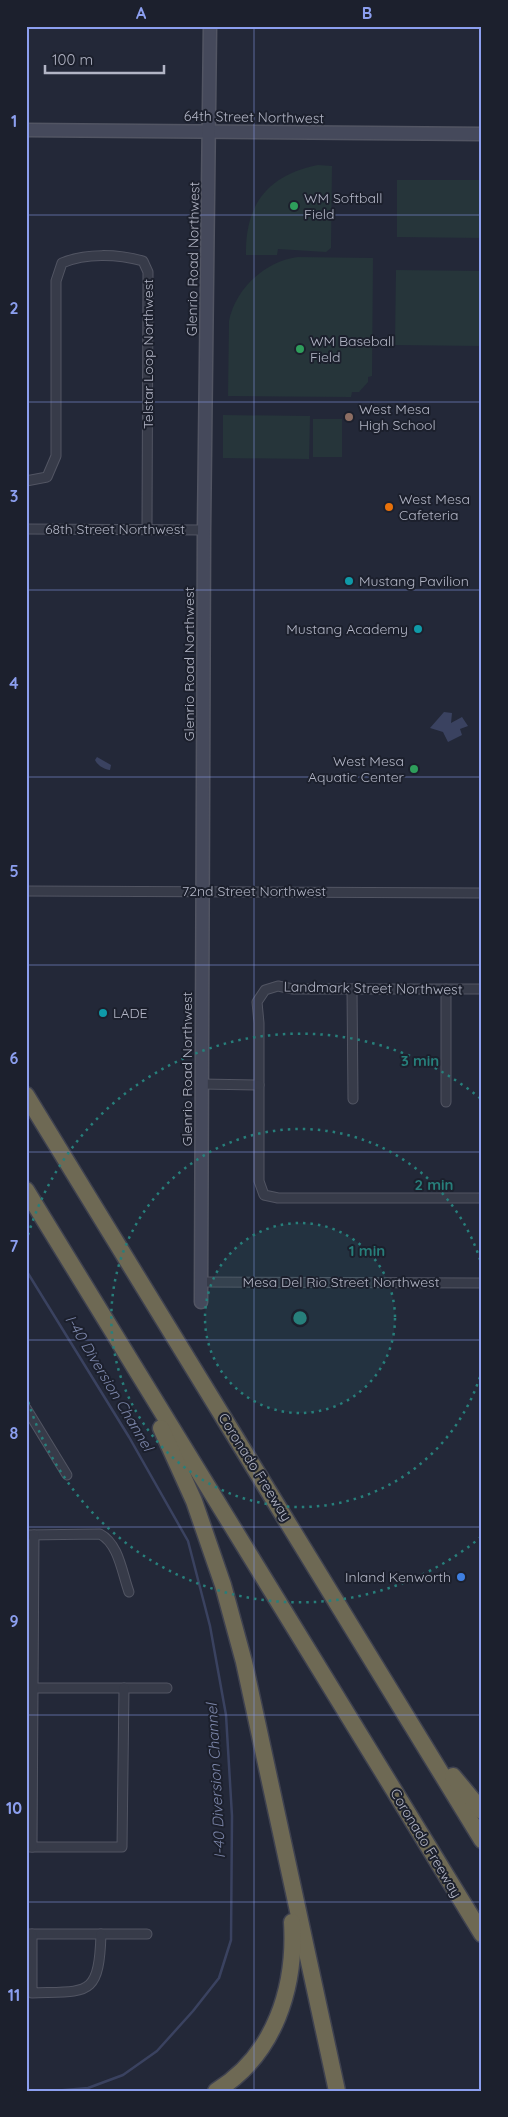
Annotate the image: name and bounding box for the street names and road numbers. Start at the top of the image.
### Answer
street label: 64th Street Northwest [184,107,325,127]
street label: Glenrio Road Northwest [183,181,203,336]
street label: Telstar Loop Northwest [139,279,157,429]
street label: 68th Street Northwest [45,520,185,538]
street label: Glenrio Road Northwest [180,586,198,741]
street label: 72nd Street Northwest [182,882,326,900]
street label: Landmark Street Northwest [283,977,463,999]
street label: Glenrio Road Northwest [178,991,196,1146]
street label: Mesa Del Rio Street Northwest [243,1273,440,1291]
street label: Coronado Freeway [214,1410,296,1524]
street label: Coronado Freeway [386,1785,466,1901]

